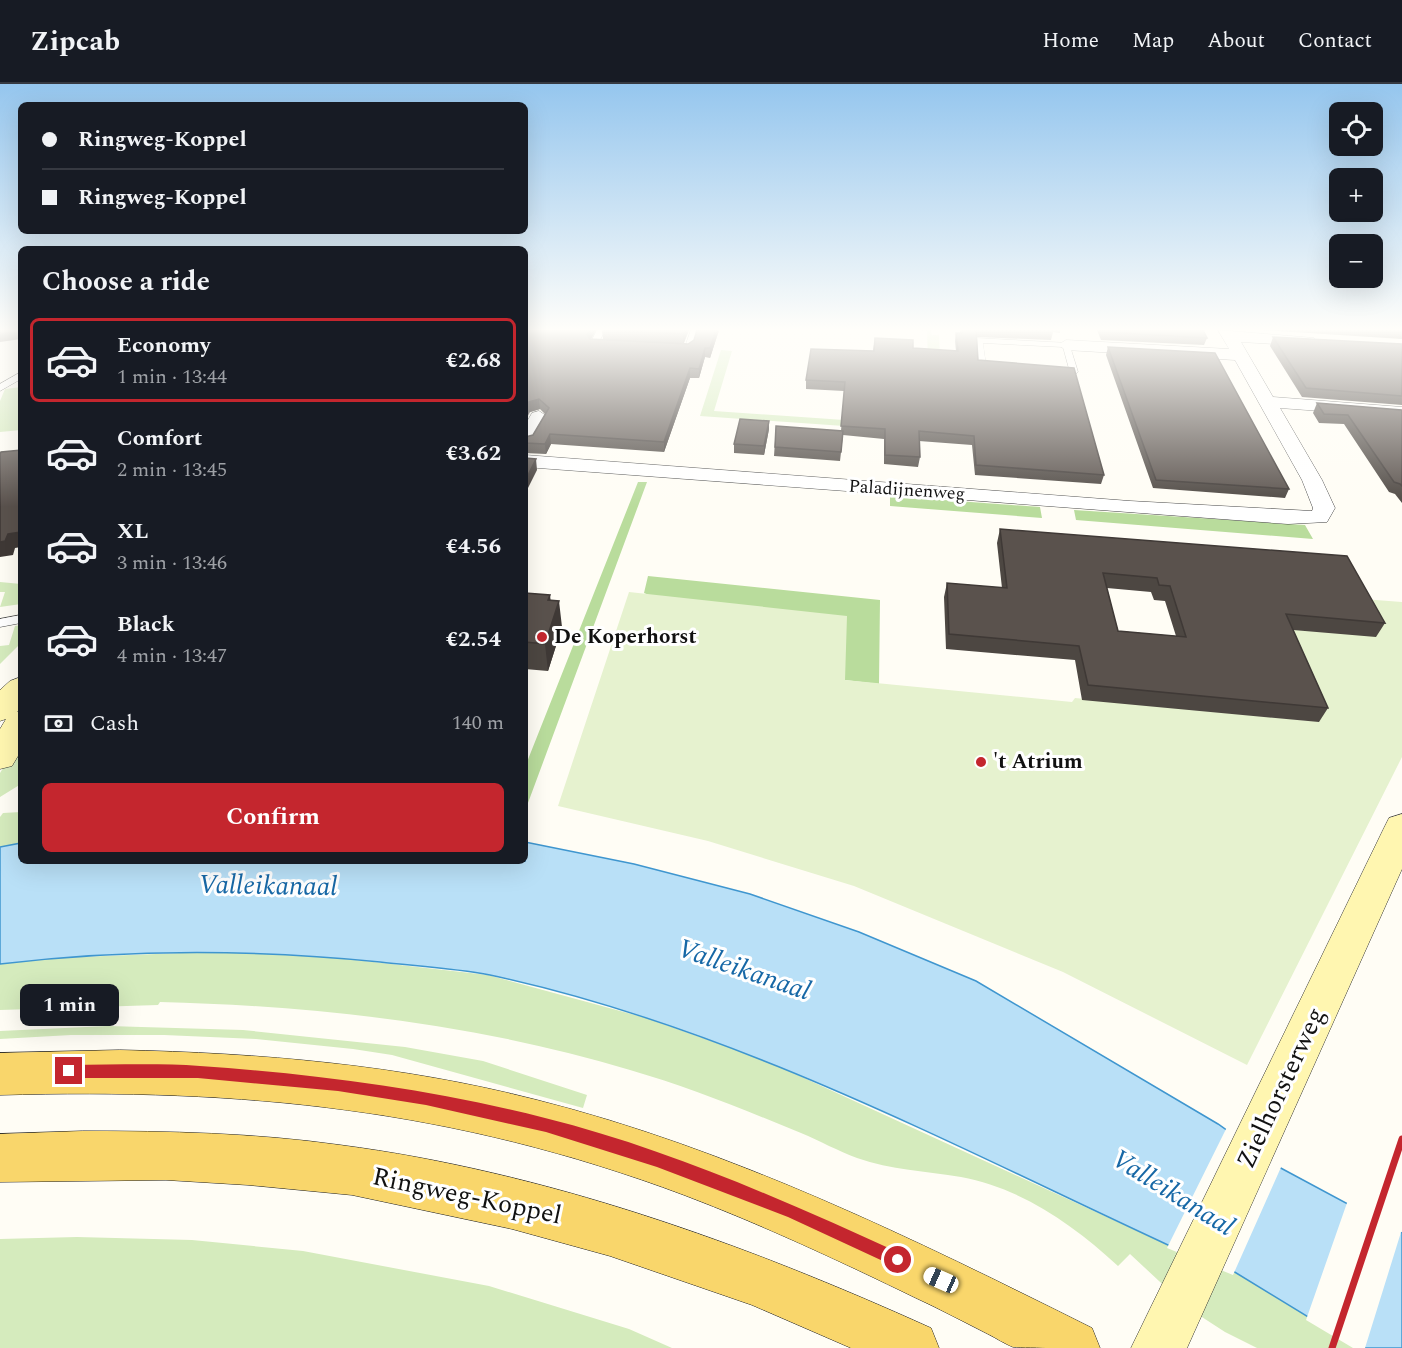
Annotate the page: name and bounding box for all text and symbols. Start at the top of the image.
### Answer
text: Zipcab [30,20,120,63]
text: Home [1042,25,1099,57]
text: Map [1132,25,1174,57]
text: About [1207,25,1265,57]
text: Contact [1298,25,1372,57]
map controls [1329,102,1383,288]
button: locate [1329,102,1383,156]
text: Ringweg-Koppel [78,123,247,156]
button: + [1329,168,1383,222]
text: Ringweg-Koppel [78,181,247,214]
button: − [1329,234,1383,288]
text: Choose a ride [42,261,210,303]
text: Economy [117,329,210,362]
icon: car [45,333,99,387]
text: €2.68 [446,344,501,377]
text: 1 min · 13:44 [117,362,227,392]
text: Comfort [117,422,202,455]
icon: car [45,426,99,480]
text: €3.62 [446,437,501,470]
text: 2 min · 13:45 [117,455,227,485]
street label: Paladijnenweg [848,472,966,508]
text: XL [117,515,148,548]
icon: car [45,519,99,573]
text: €4.56 [446,530,501,563]
text: 3 min · 13:46 [117,548,227,578]
text: Black [117,608,175,641]
icon: car [45,612,99,666]
place label: De Koperhorst [554,621,697,653]
text: €2.54 [446,623,501,656]
marker: De Koperhorst [535,630,549,644]
text: 4 min · 13:47 [117,641,227,671]
icon: cash [42,707,75,740]
text: Cash [90,707,139,740]
text: 140 m [452,708,504,738]
place label: 't Atrium [993,746,1083,778]
marker: 't Atrium [974,755,988,769]
button: Confirm [42,783,504,852]
water label: Valleikanaal [198,864,338,908]
water label: Valleikanaal [672,928,816,1012]
callout: 1 min [20,984,118,1026]
text: 1 min [43,990,96,1020]
street label: Zielhorsterweg [1226,1001,1336,1175]
route end [55,1057,82,1084]
water label: Valleikanaal [1103,1138,1243,1248]
street label: Ringweg-Koppel [369,1156,565,1236]
route start [884,1246,911,1273]
car [921,1264,961,1296]

